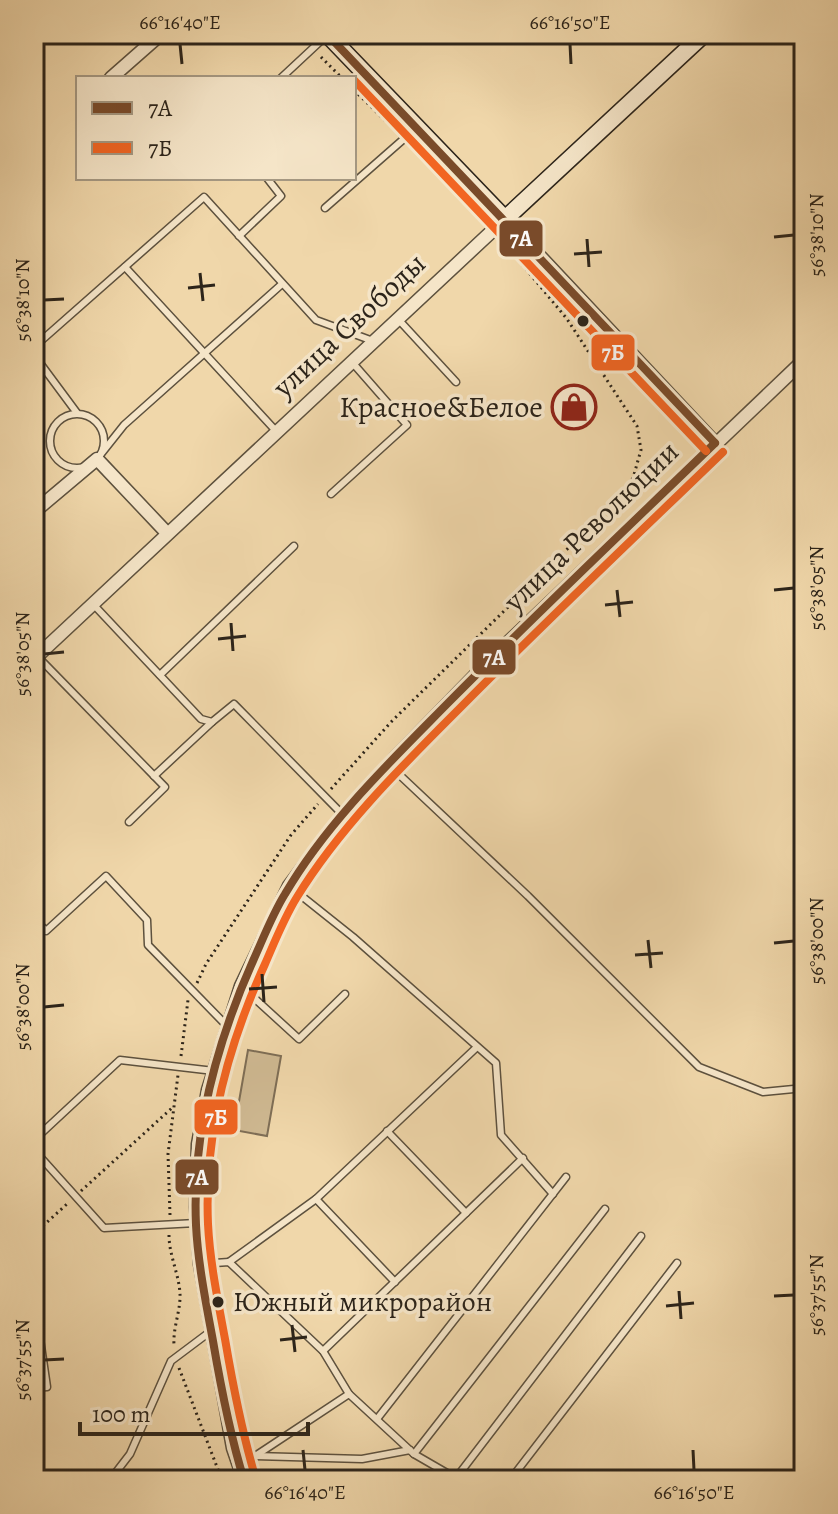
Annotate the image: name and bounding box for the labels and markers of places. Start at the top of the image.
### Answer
unlabelled marker [575,313,591,329]
shop icon: Красное&Белое [550,383,598,431]
place label: Красное&Белое [339,387,543,427]
place label: Южный микрорайон [233,1283,492,1321]
marker: Южный микрорайон [210,1294,226,1310]

